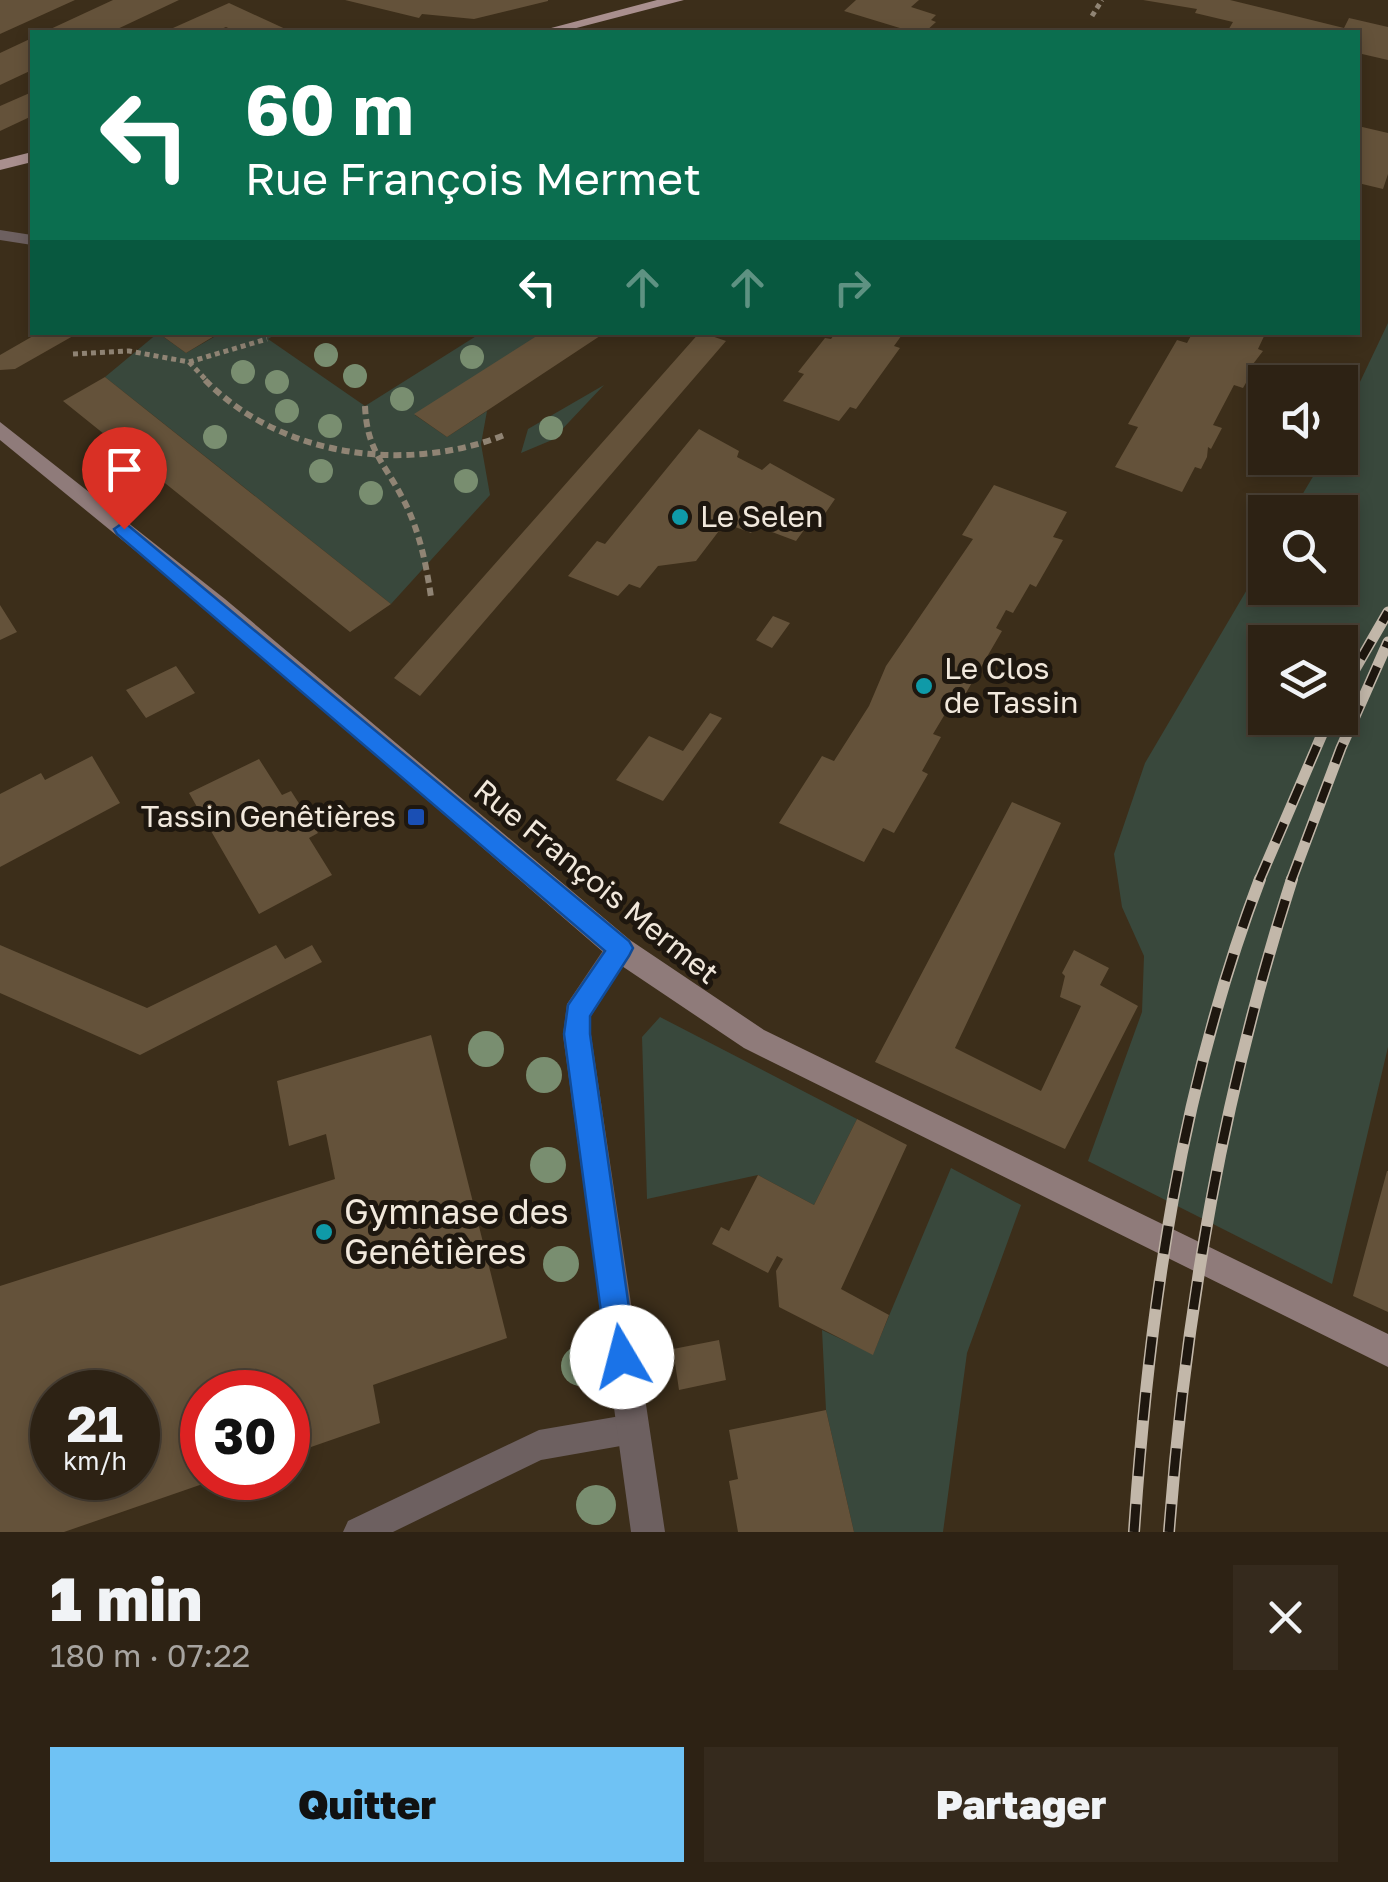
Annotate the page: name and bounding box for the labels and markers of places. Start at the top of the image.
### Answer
pin [82,427,167,530]
place label: Le Selen [700,498,823,534]
marker: Le Selen [669,506,691,528]
place label: Le Clos de Tassin [944,650,1079,720]
marker: Le Clos de Tassin [913,675,935,697]
place label: Tassin Genêtières [141,798,396,834]
marker: Tassin Genêtières [405,806,427,828]
place label: Gymnase des Genêtières [344,1190,569,1272]
marker: Gymnase des Genêtières [313,1221,335,1243]

